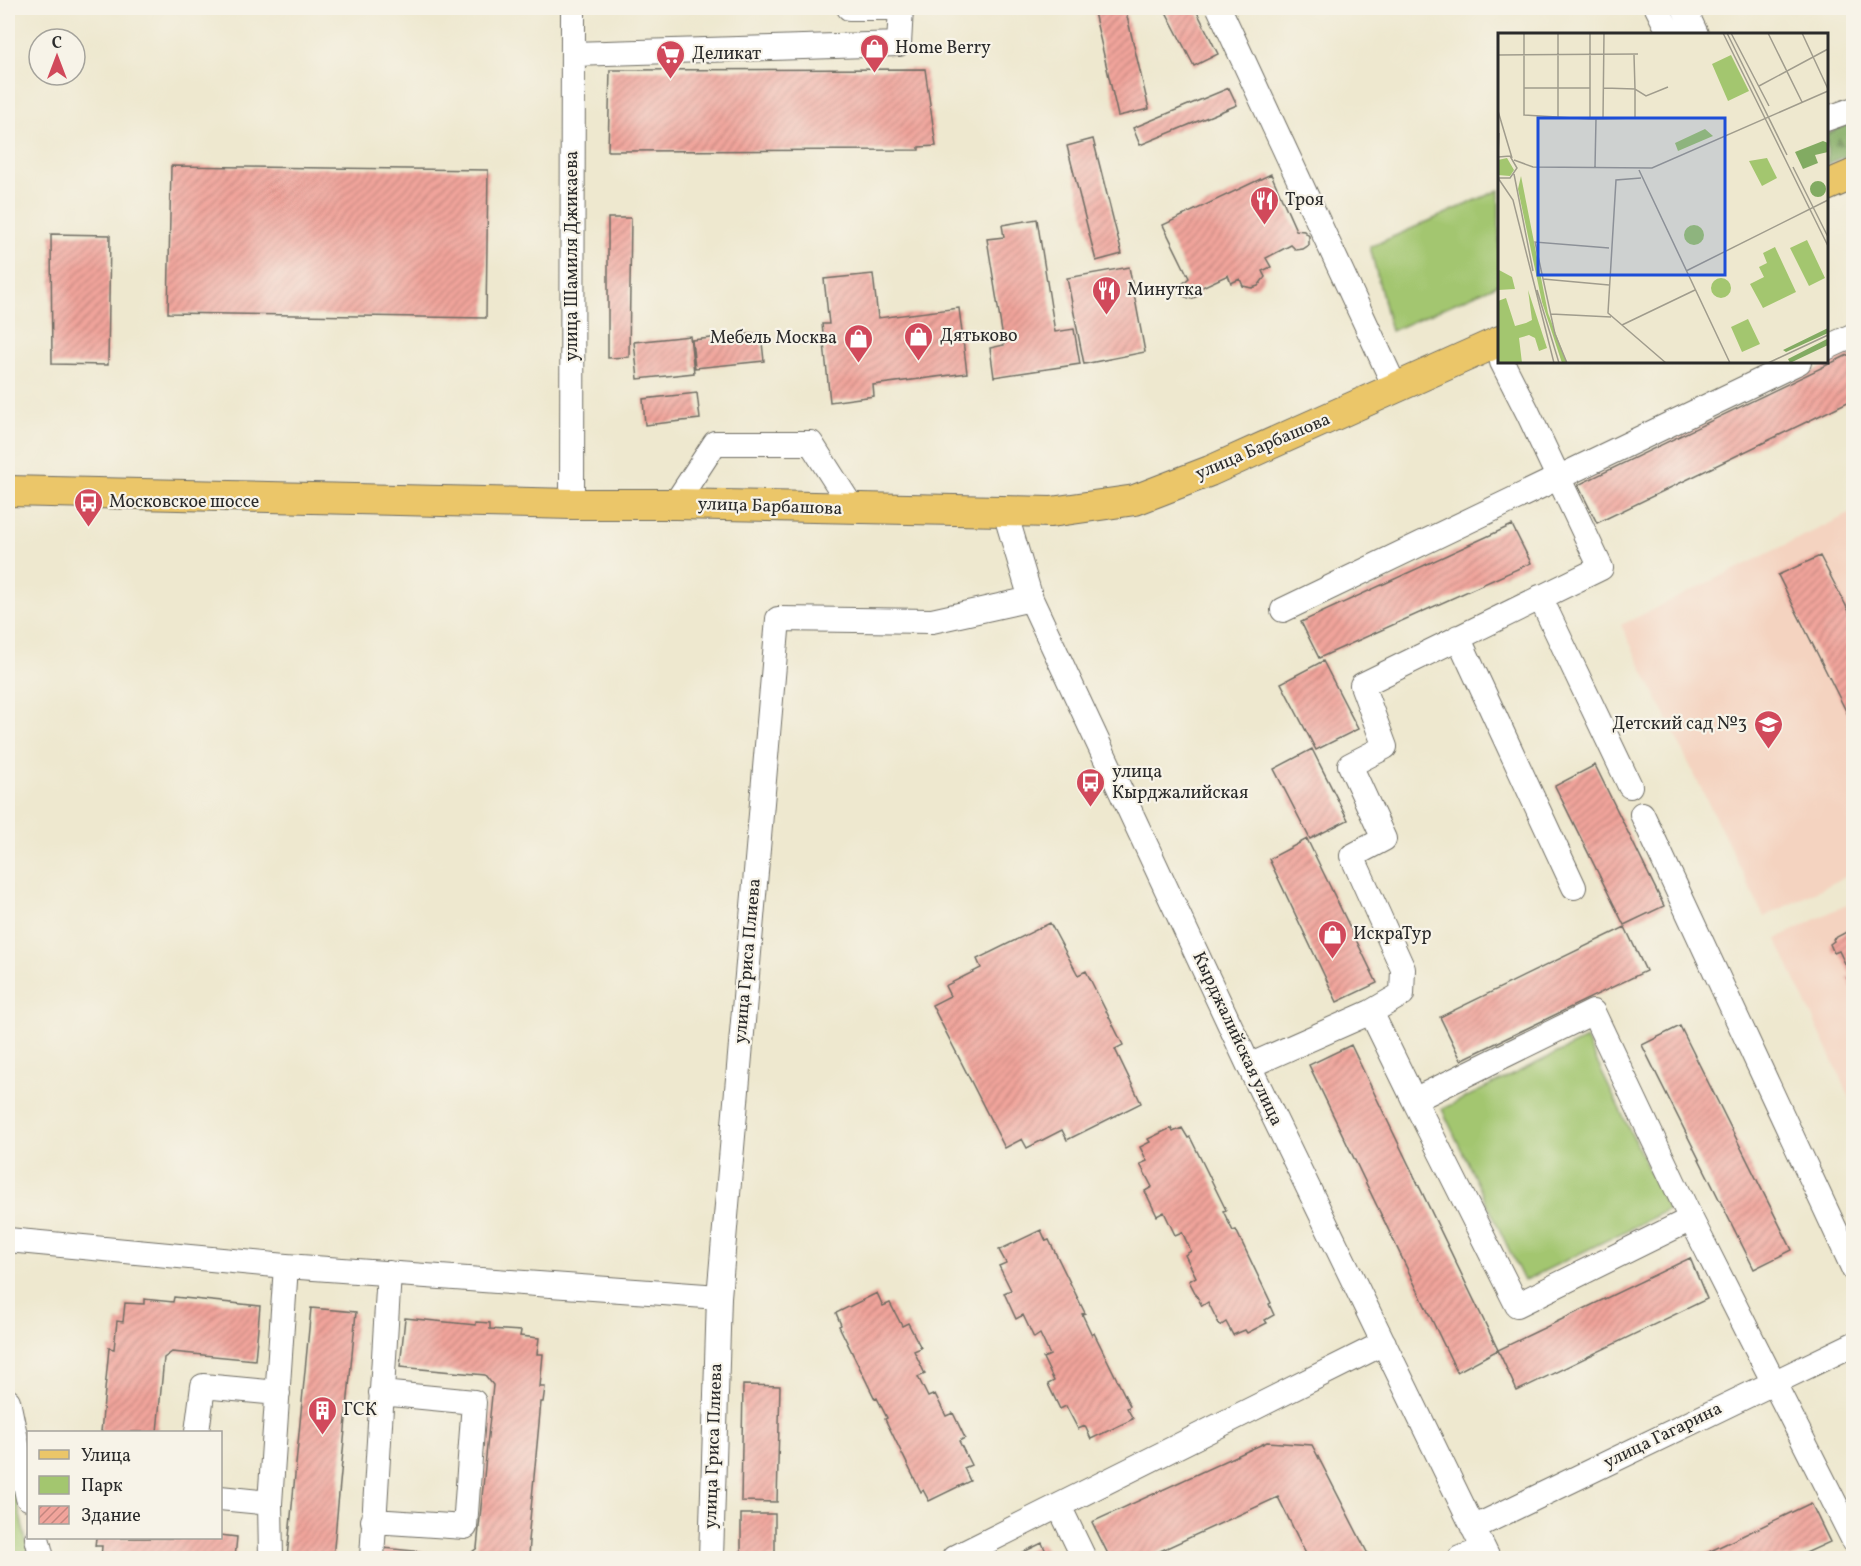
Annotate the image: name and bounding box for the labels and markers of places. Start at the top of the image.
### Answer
shop icon: Home Berry [858,32,890,74]
place label: Home Berry [895,36,991,61]
supermarket icon: Деликат [655,38,687,80]
place label: Деликат [692,42,761,67]
restaurant icon: Троя [1248,184,1280,226]
place label: Троя [1285,188,1324,213]
restaurant icon: Минутка [1090,274,1122,316]
place label: Минутка [1127,278,1203,303]
shop icon: Дятьково [903,320,935,362]
shop icon: Мебель Москва [842,322,874,364]
place label: Дятьково [940,324,1018,349]
place label: Мебель Москва [710,326,837,351]
bus stop icon: Московское шоссе [72,486,104,528]
place label: Московское шоссе [109,490,259,515]
school or university icon: Детский сад №3 [1752,708,1784,750]
place label: Детский сад №3 [1612,712,1747,737]
place label: улица Кырджалийская [1112,760,1248,806]
bus stop icon: улица Кырджалийская [1075,766,1107,808]
shop icon: ИскраТур [1316,918,1348,960]
place label: ИскраТур [1353,922,1432,947]
building icon: ГСК [306,1394,338,1436]
place label: ГСК [343,1398,377,1423]

